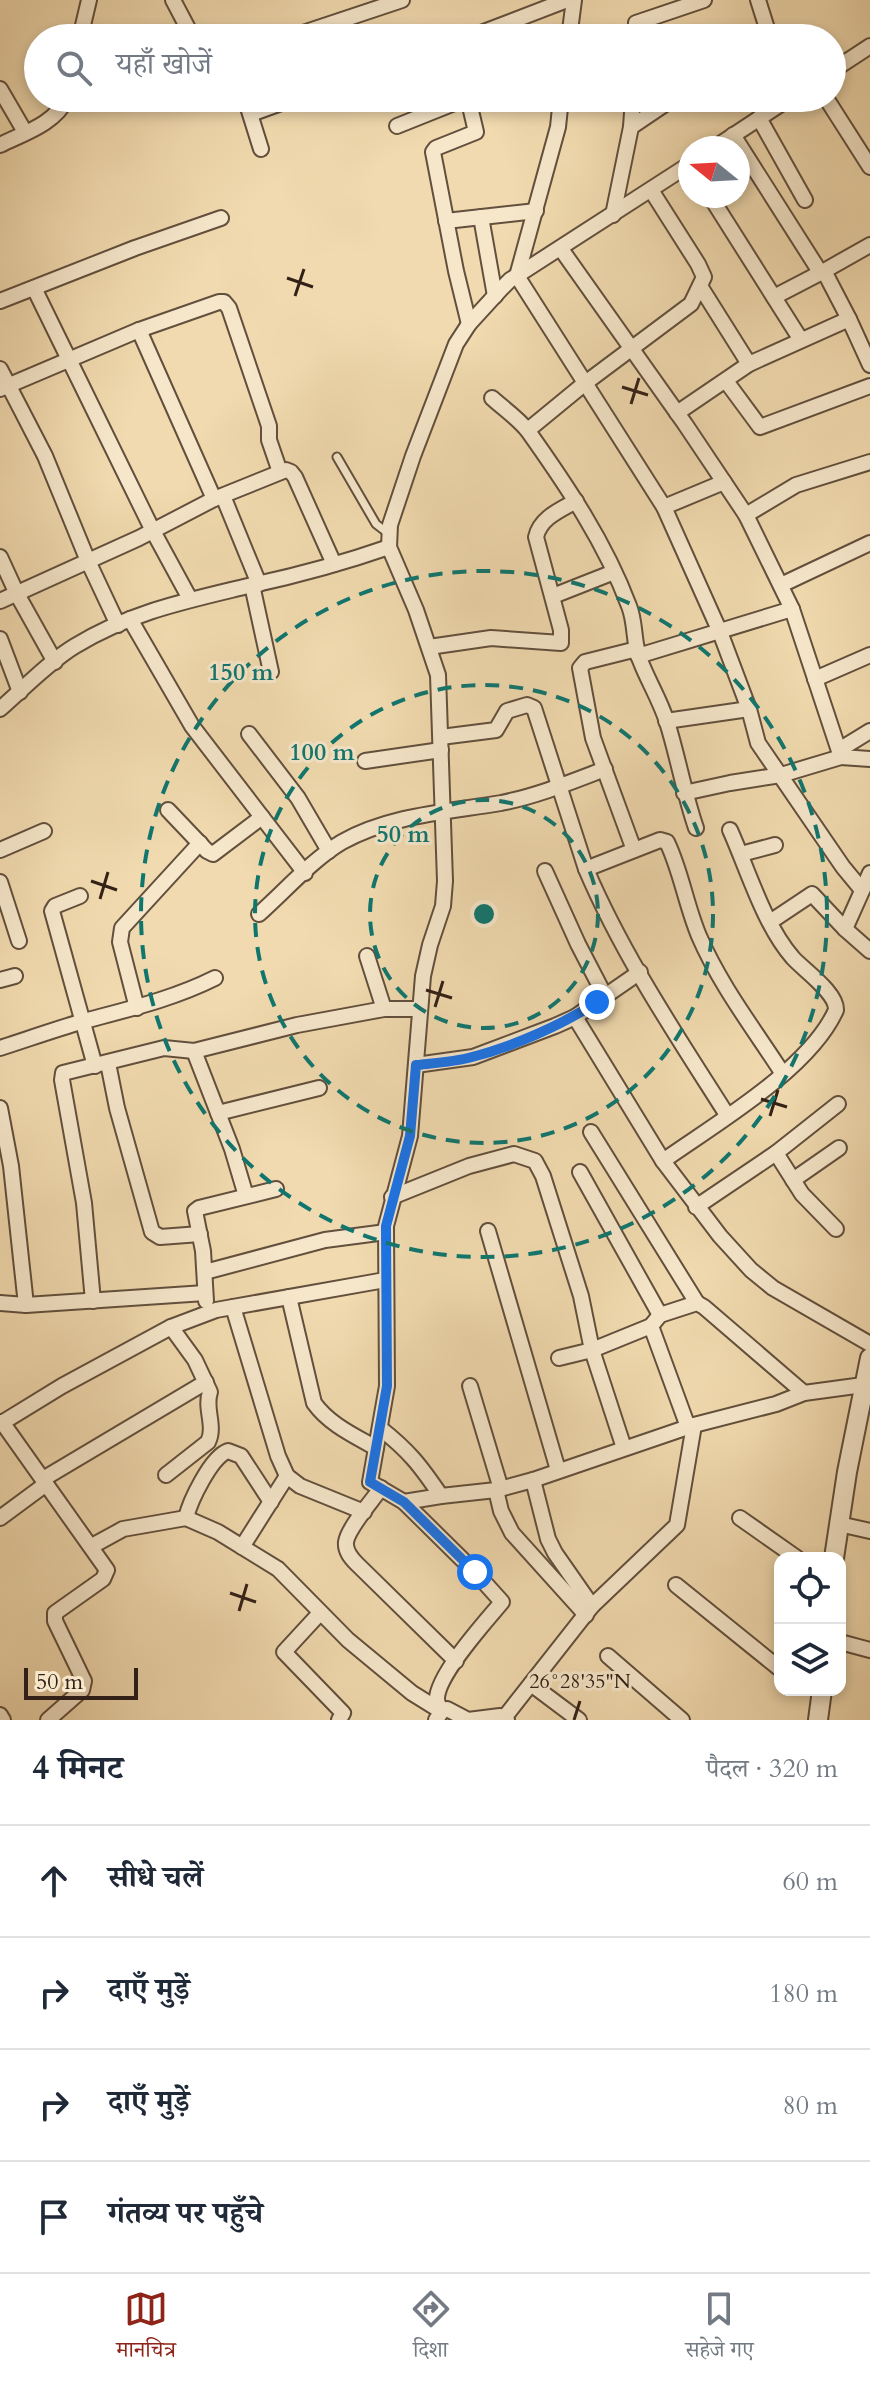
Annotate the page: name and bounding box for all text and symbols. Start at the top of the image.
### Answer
search box [24,24,846,112]
text: यहाँ खोजें [116,44,212,85]
icon: search [52,46,96,90]
north arrow [678,136,750,208]
text: 150 m [208,656,275,689]
text: 100 m [289,736,356,769]
text: 50 m [376,818,430,851]
centre of rings [470,900,498,928]
route end [579,984,615,1020]
map controls [774,1552,846,1696]
button: locate [774,1552,846,1624]
route start [457,1554,493,1590]
button: layers [774,1624,846,1696]
scale bar [24,1664,138,1700]
text: 50 m [36,1667,83,1697]
text: 26°28'35"N [529,1668,631,1695]
text: 4 मिनट [32,1745,123,1791]
text: पैदल · 320 m [706,1751,838,1786]
text: सीधे चलें [108,1857,203,1898]
icon: ahead [32,1859,76,1903]
text: 60 m [782,1864,838,1899]
text: दाएँ मुड़ें [108,1969,190,2010]
icon: right [32,1971,76,2015]
text: 180 m [769,1976,838,2011]
text: दाएँ मुड़ें [108,2081,190,2122]
icon: right [32,2083,76,2127]
text: 80 m [782,2088,838,2123]
text: गंतव्य पर पहुँचे [108,2193,263,2234]
icon: arrive [32,2195,76,2239]
tab: मानचित्र [116,2287,176,2371]
tab: दिशा [409,2287,453,2371]
tab: सहेजे गए [685,2287,754,2371]

